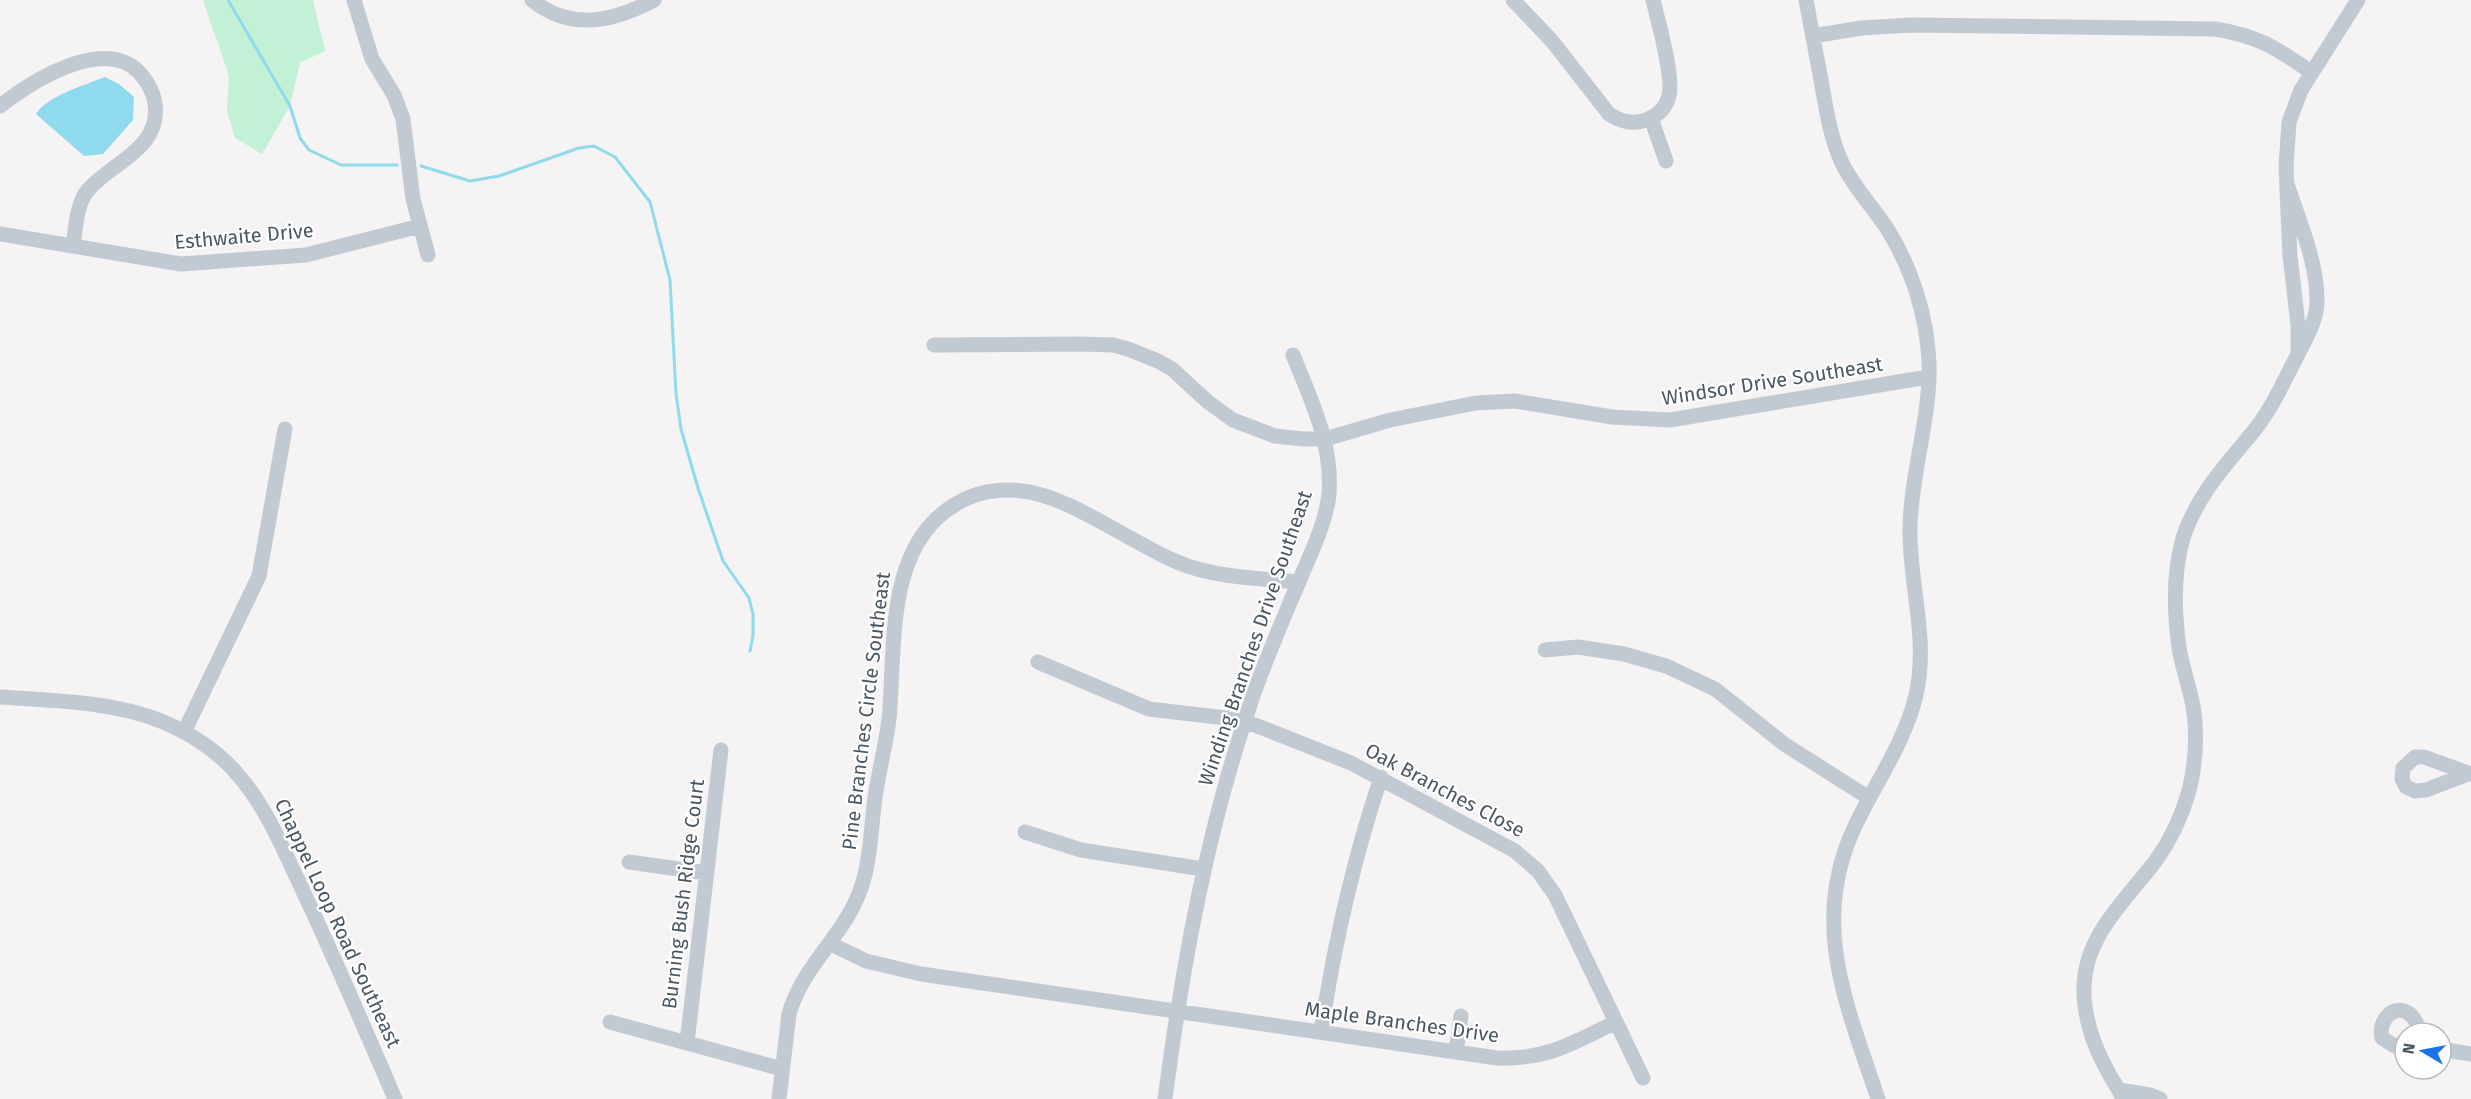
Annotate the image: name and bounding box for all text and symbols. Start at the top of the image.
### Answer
street label: Esthwaite Drive [173,218,315,254]
street label: Windsor Drive Southeast [1660,352,1885,410]
street label: Winding Branches Drive Southeast [1193,486,1317,789]
street label: Pine Branches Circle Southeast [837,570,895,852]
street label: Oak Branches Close [1361,738,1529,842]
street label: Burning Bush Ridge Court [657,777,709,1010]
street label: Chappel Loop Road Southeast [270,795,407,1052]
street label: Maple Branches Drive [1303,996,1501,1048]
north arrow [2393,1021,2453,1081]
text: N [2398,1042,2419,1055]

